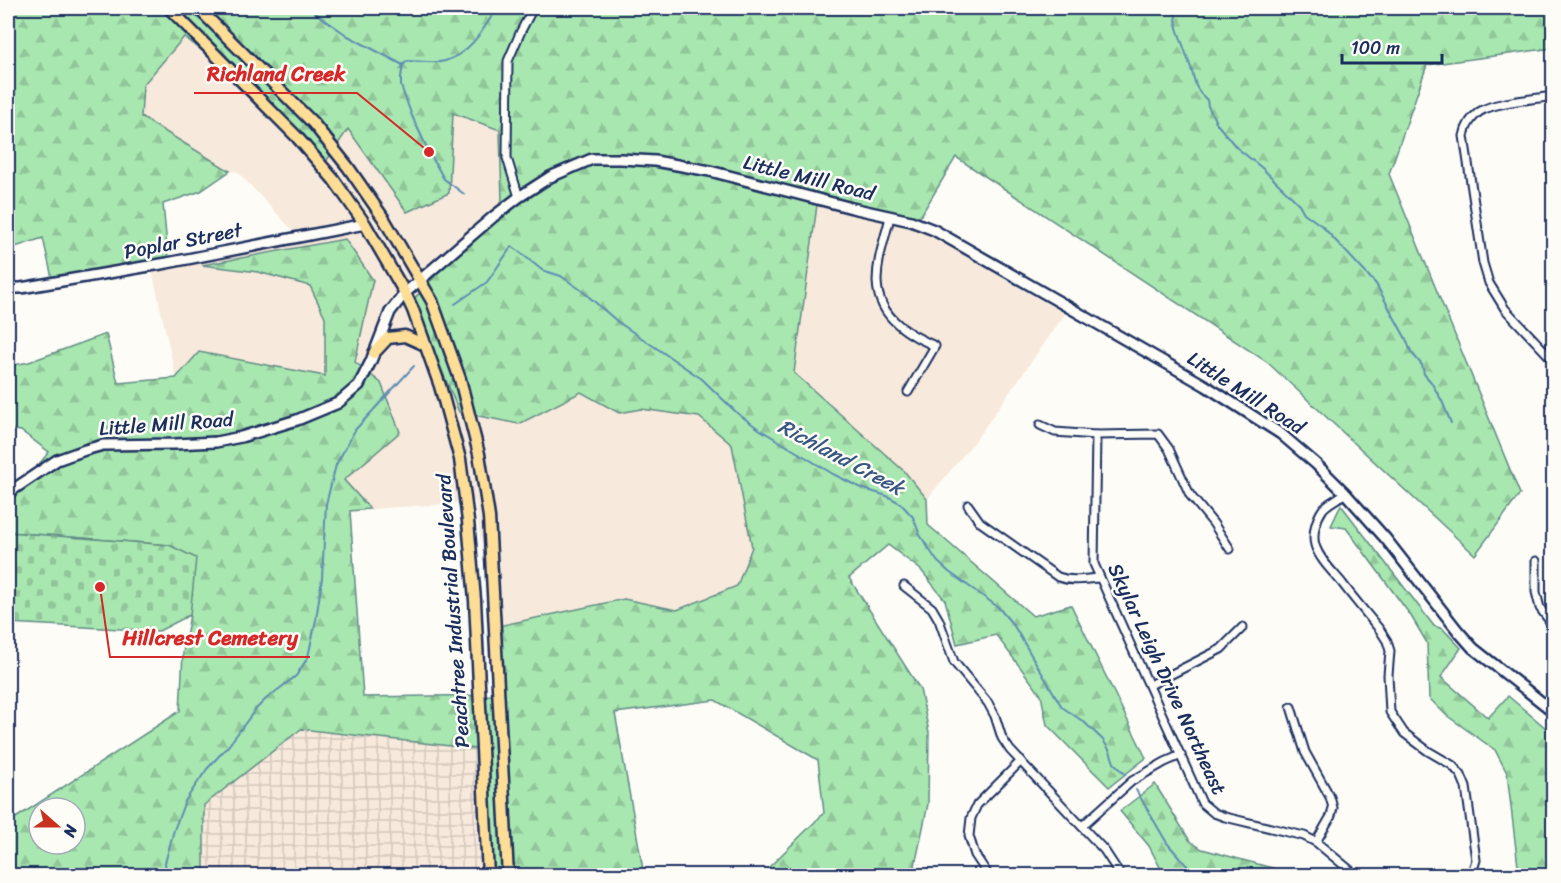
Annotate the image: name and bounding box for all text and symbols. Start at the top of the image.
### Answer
scale bar [1342,27,1442,65]
text: 100 m [1351,32,1400,64]
callout: Richland Creek [194,54,357,93]
text: Richland Creek [206,55,346,93]
street label: Little Mill Road [740,145,880,212]
street label: Poplar Street [121,212,246,270]
street label: Little Mill Road [1180,342,1313,445]
street label: Little Mill Road [98,402,236,446]
water label: Richland Creek [771,408,913,508]
street label: Peachtree Industrial Boulevard [426,471,480,749]
street label: Skylar Leigh Drive Northeast [1098,557,1236,801]
callout: Hillcrest Cemetery [110,618,310,657]
text: Hillcrest Cemetery [121,619,299,657]
north arrow [27,796,87,856]
text: N [55,820,86,842]

